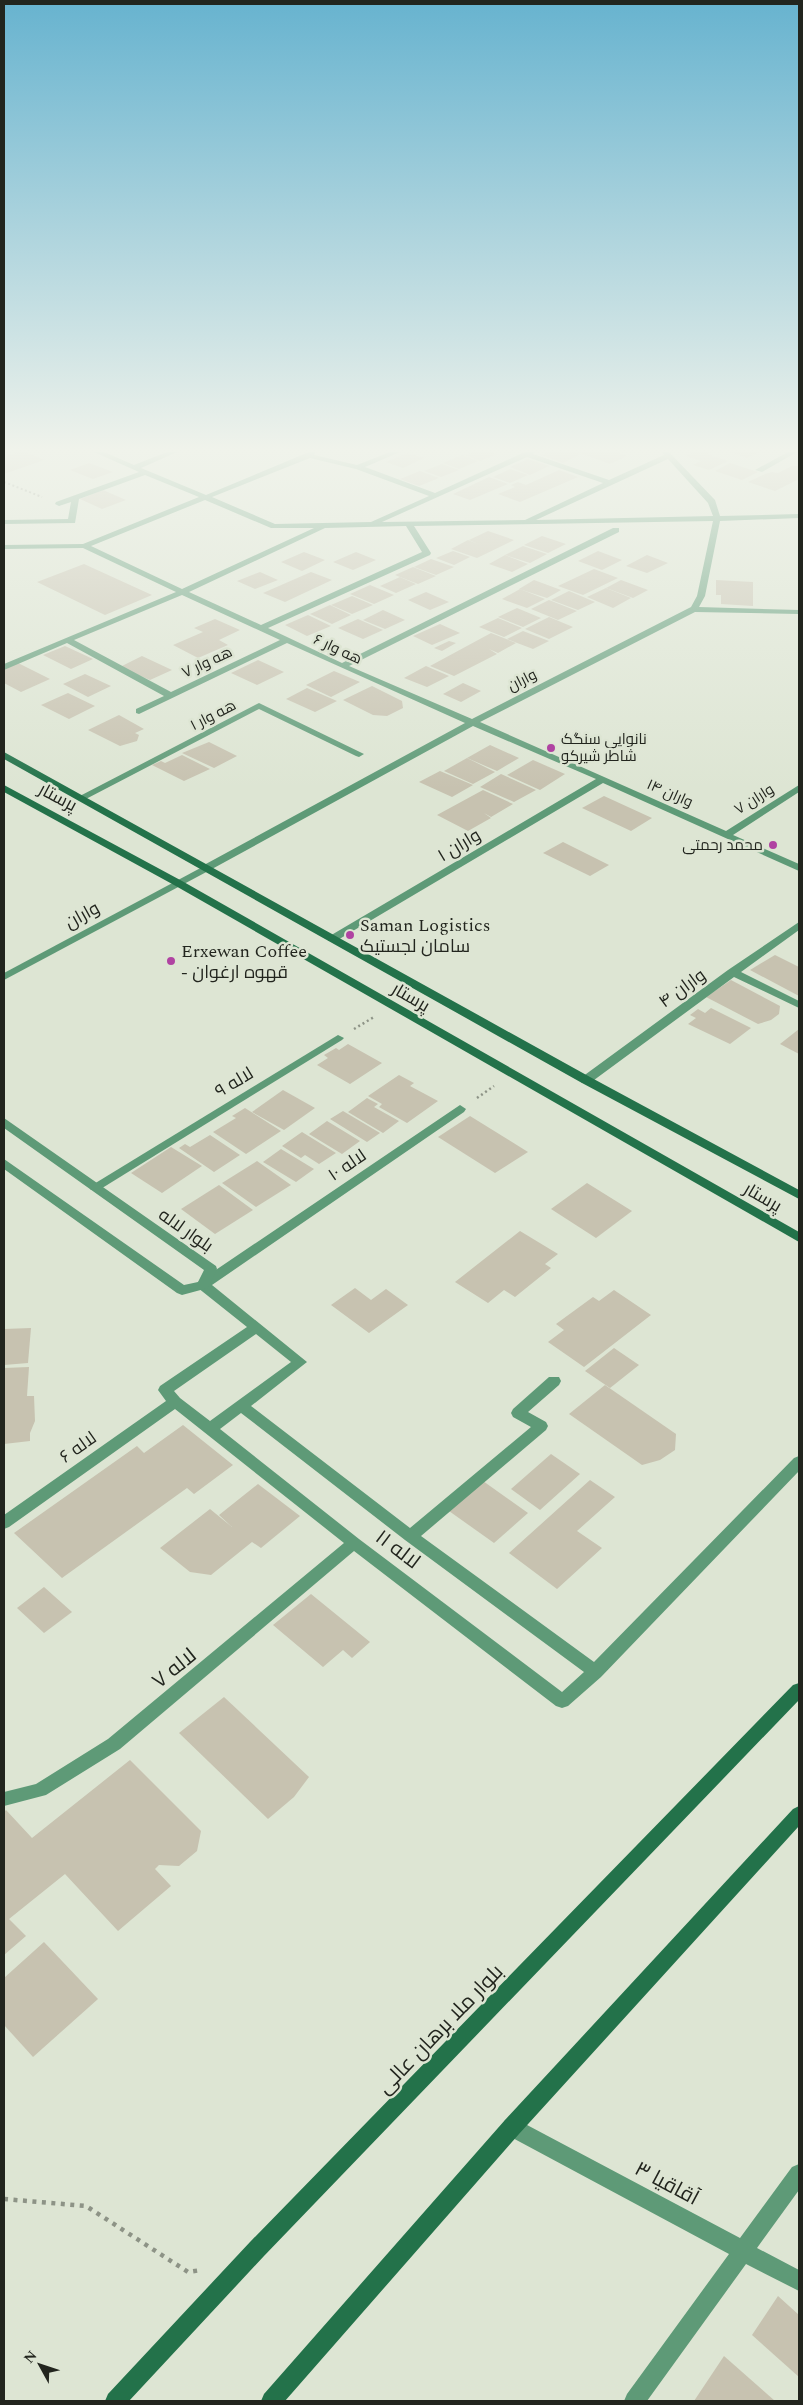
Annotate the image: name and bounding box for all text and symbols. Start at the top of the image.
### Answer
street label: هه وار ۶ [310,628,366,671]
street label: هه وار ۷ [178,641,236,684]
street label: واران [504,663,541,698]
street label: هه وار ۱ [186,694,240,737]
place label: نانوایی سنگک شاطر شیرکو [561,728,647,768]
marker: نانوایی سنگک شاطر شیرکو [545,742,557,754]
street label: واران ۱۴ [643,773,697,814]
street label: پرستار [33,776,82,819]
street label: واران ۷ [730,778,779,821]
street label: واران ۱ [432,822,486,869]
place label: محمد رحمتی [682,834,763,857]
marker: محمد رحمتی [767,839,779,851]
street label: واران [60,895,105,936]
place label: Saman Logistics سامان لجستیک [360,912,490,960]
marker: Saman Logistics سامان لجستیک [344,929,356,941]
place label: Erxewan Coffee - قهوه ارغوان [181,938,307,986]
marker: Erxewan Coffee - قهوه ارغوان [165,955,177,967]
street label: واران ۴ [653,962,712,1015]
street label: پرستار [386,975,435,1019]
street label: لاله ۹ [210,1060,259,1105]
street label: لاله ۱۰ [323,1143,372,1188]
street label: پرستار [738,1175,787,1219]
street label: بلوار لاله [153,1202,219,1259]
street label: لاله ۶ [54,1425,102,1470]
street label: لاله ۱۱ [368,1522,427,1578]
street label: لاله ۷ [145,1641,204,1697]
street label: بلوار ملا برهان عالی [370,1957,511,2102]
street label: آقاقیا ۳ [628,2154,705,2214]
north arrow [15,2340,65,2390]
text: N [19,2346,42,2368]

